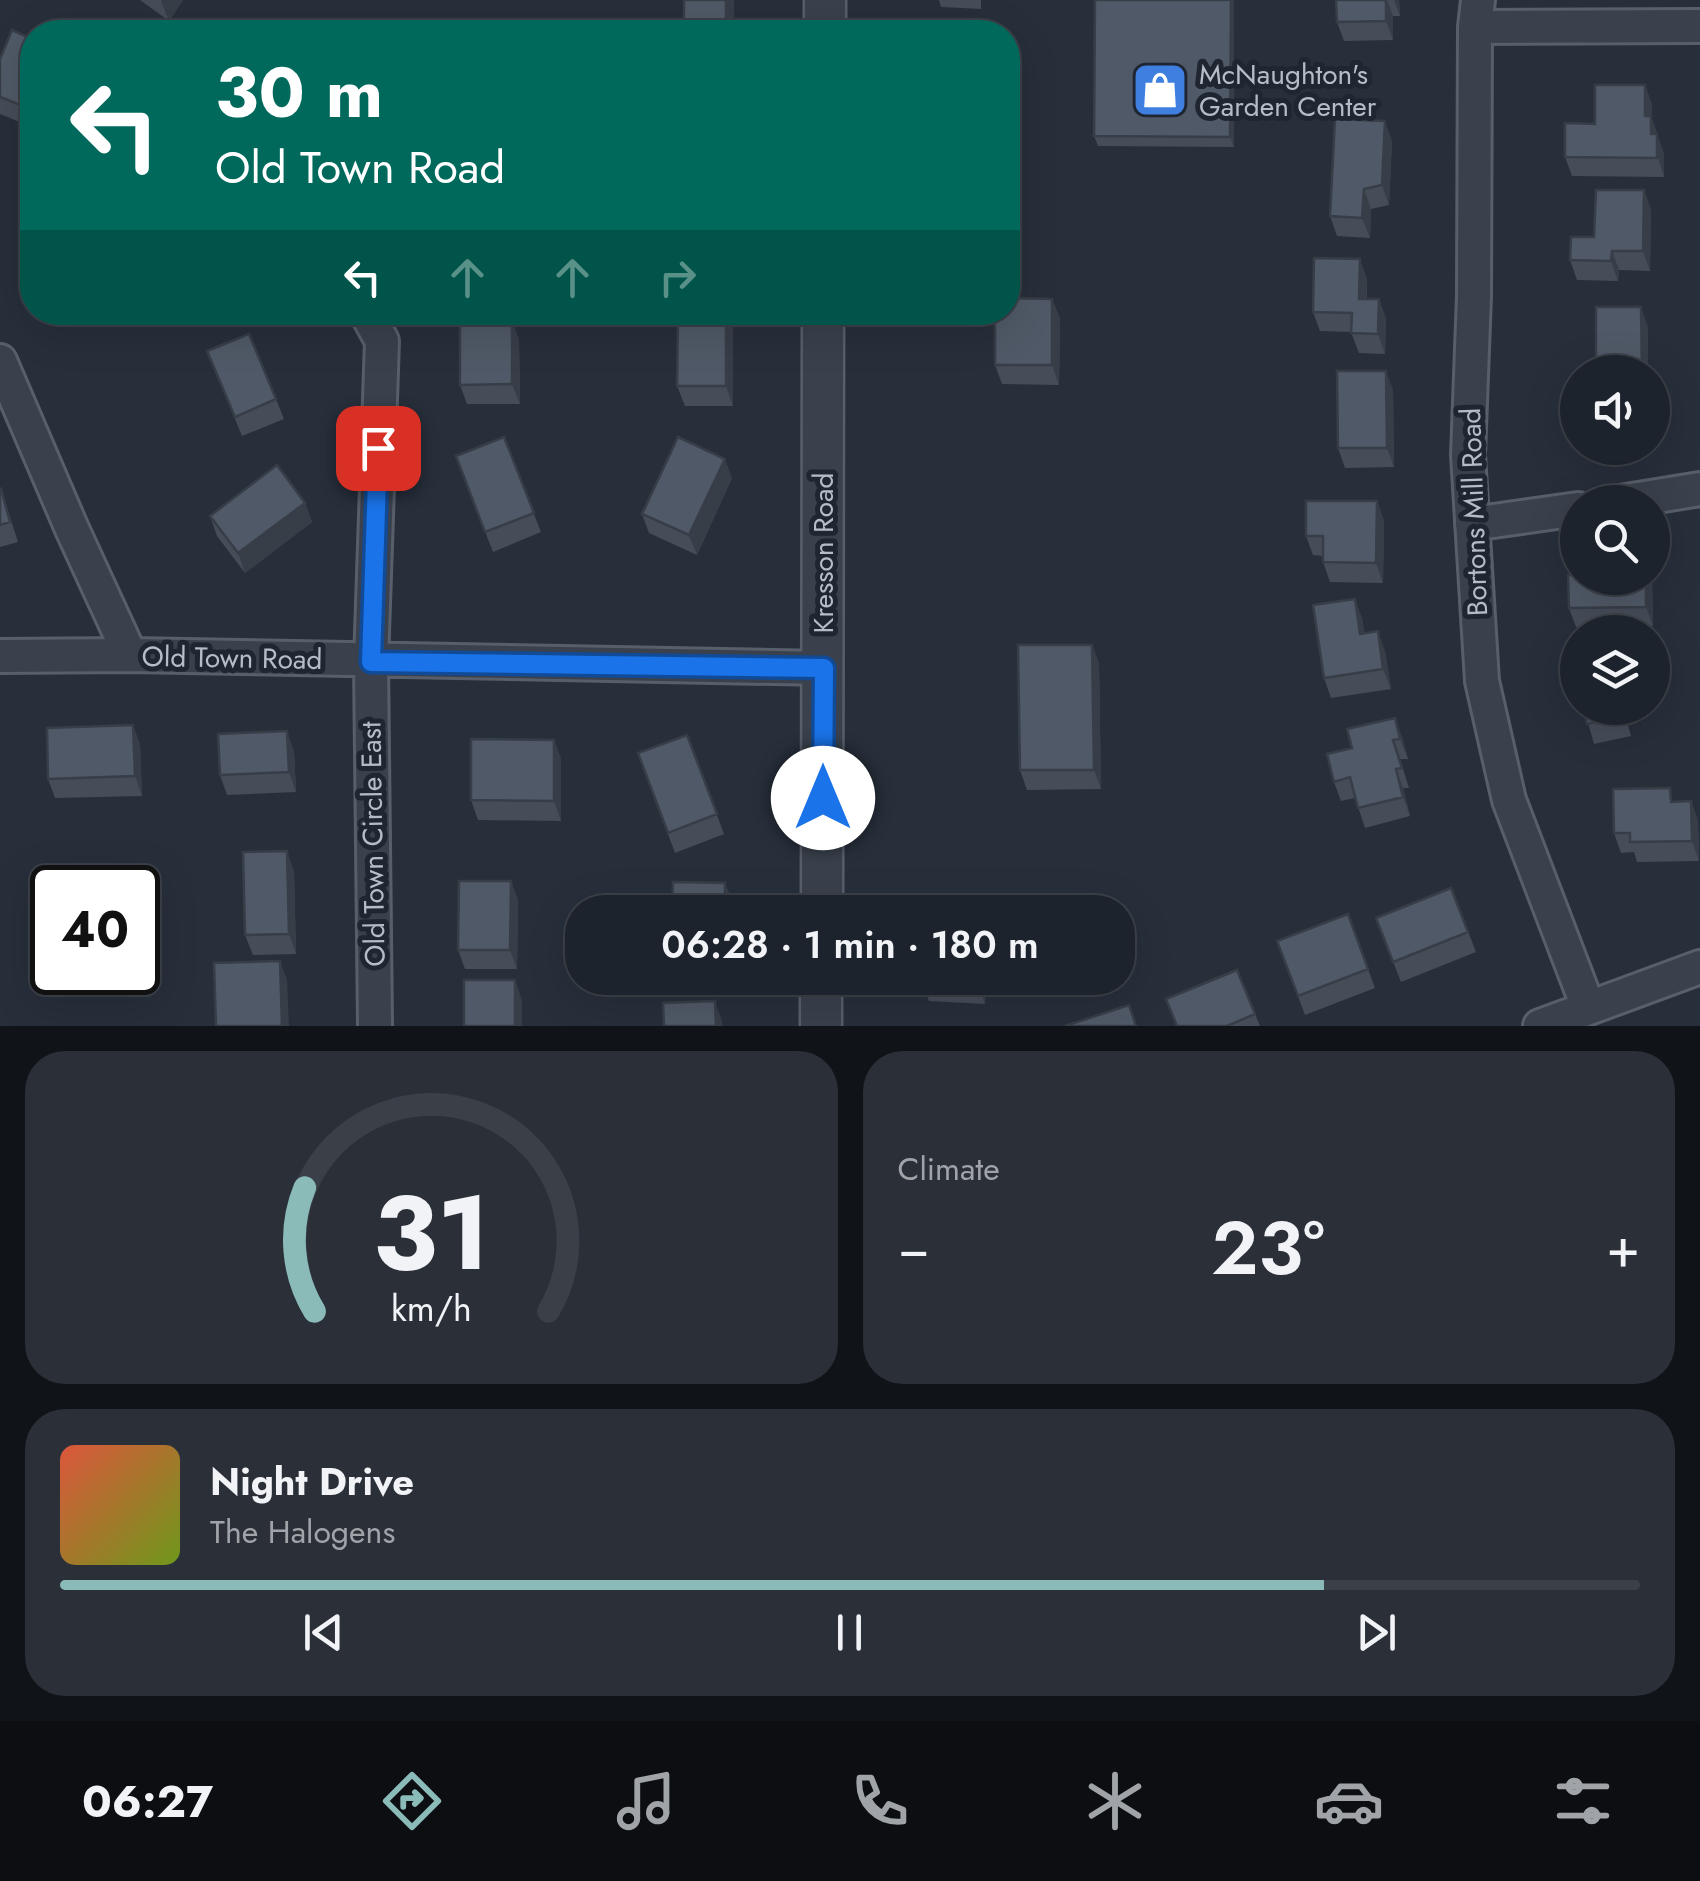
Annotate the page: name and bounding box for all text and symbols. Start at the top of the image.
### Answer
text: 30 m [215,42,383,143]
place label: McNaughton's Garden Center [1199,54,1377,127]
icon: left [50,60,180,190]
shop icon: McNaughton's Garden Center [1130,60,1190,120]
text: Old Town Road [215,135,505,200]
icon: left [335,250,390,305]
icon: ahead [440,250,495,305]
icon: ahead [545,250,600,305]
icon: right [650,250,705,305]
map controls [1560,355,1670,725]
button: sound [1560,355,1670,465]
pin [336,406,421,491]
street label: Bortons Mill Road [1450,407,1498,617]
icon: arrive [351,421,406,476]
street label: Kresson Road [803,473,844,633]
button: search [1560,485,1670,595]
button: layers [1560,615,1670,725]
street label: Old Town Road [141,636,323,680]
street label: Old Town Circle East [350,721,396,967]
position arrow [771,746,875,850]
speed limit sign: 40 [30,865,160,995]
text: 06:28 · 1 min · 180 m [661,917,1039,972]
text: Climate [898,1146,1000,1192]
text: 31 [372,1158,490,1308]
text: 23° [1211,1194,1325,1302]
text: − [898,1208,930,1288]
text: + [1606,1208,1640,1288]
text: km/h [391,1283,472,1334]
text: Night Drive [210,1454,414,1509]
text: The Halogens [210,1509,395,1555]
icon: previous [296,1605,351,1660]
icon: pause [822,1605,877,1660]
icon: next [1349,1605,1404,1660]
icon: directions [377,1766,447,1836]
icon: music [611,1766,681,1836]
icon: phone [845,1766,915,1836]
icon: climate [1080,1766,1150,1836]
icon: car [1314,1766,1384,1836]
icon: filters [1548,1766,1618,1836]
text: 06:27 [82,1769,213,1834]

